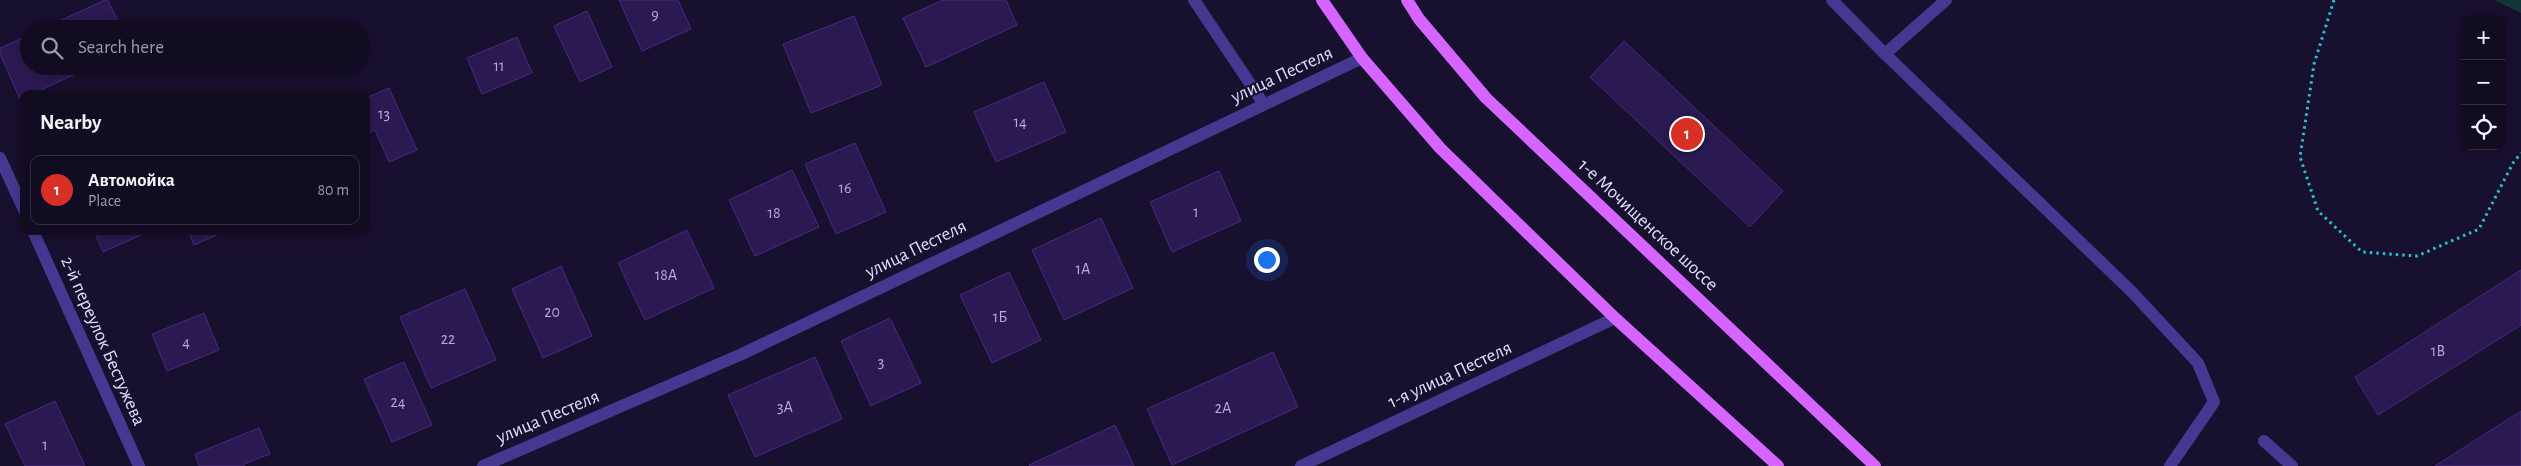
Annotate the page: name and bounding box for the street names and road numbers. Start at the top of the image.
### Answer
street label: улица Пестеля [1227,43,1336,107]
street label: 1-е Мочищенское шоссе [1574,155,1722,295]
street label: улица Пестеля [862,216,970,282]
street label: 2-й переулок Бестужева [57,254,149,429]
street label: 1-я улица Пестеля [1385,338,1515,412]
street label: улица Пестеля [493,387,602,448]

